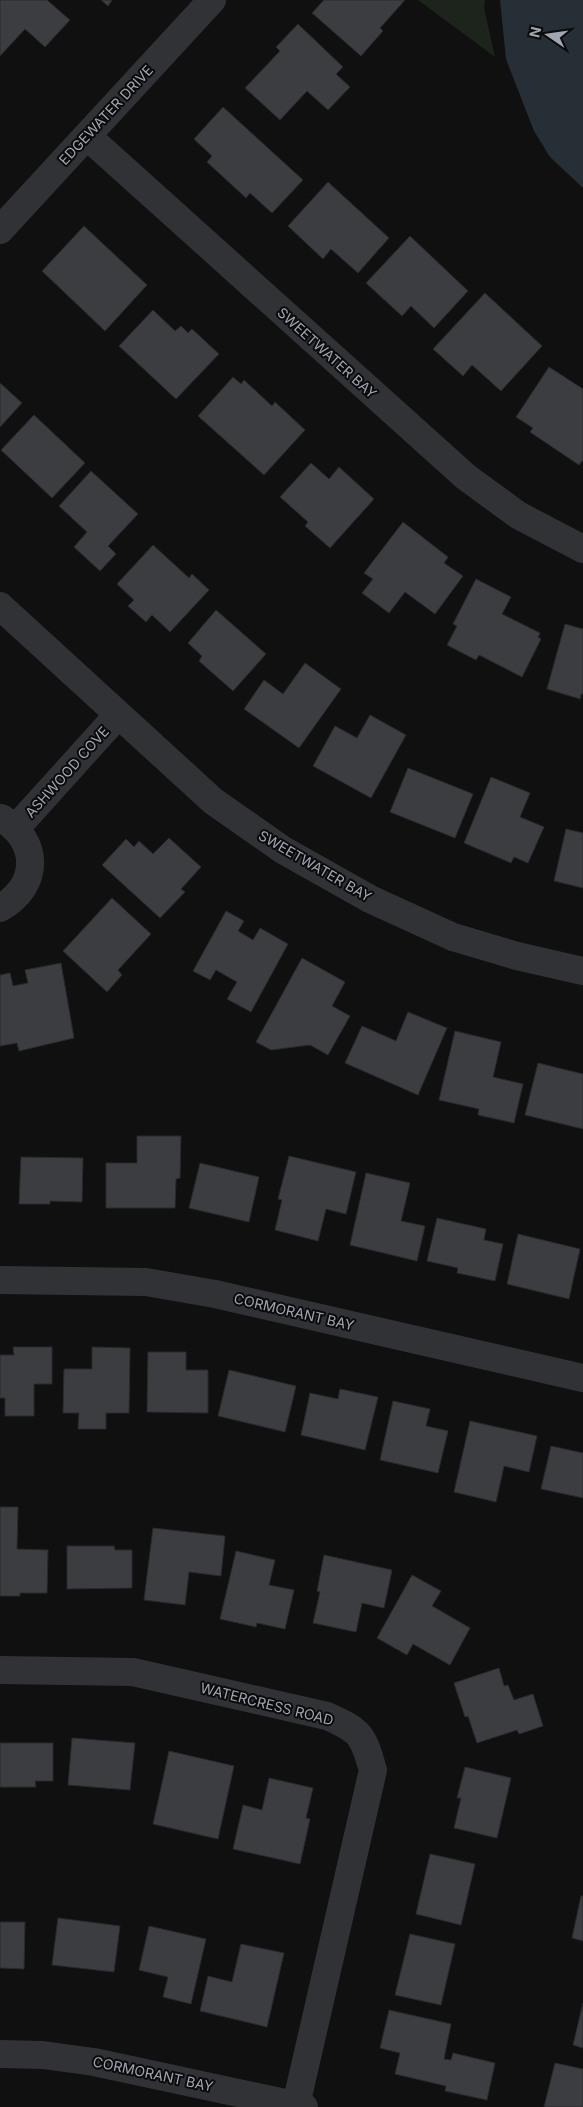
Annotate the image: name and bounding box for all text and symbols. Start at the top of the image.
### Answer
north arrow [523,10,573,60]
text: N [525,25,544,39]
street label: EDGEWATER DRIVE [55,61,156,168]
street label: SWEETWATER BAY [274,304,381,402]
street label: ASHWOOD COVE [21,723,112,821]
street label: SWEETWATER BAY [256,826,375,905]
street label: CORMORANT BAY [232,1289,356,1334]
street label: WATERCRESS ROAD [199,1679,335,1728]
street label: CORMORANT BAY [91,2052,215,2095]

